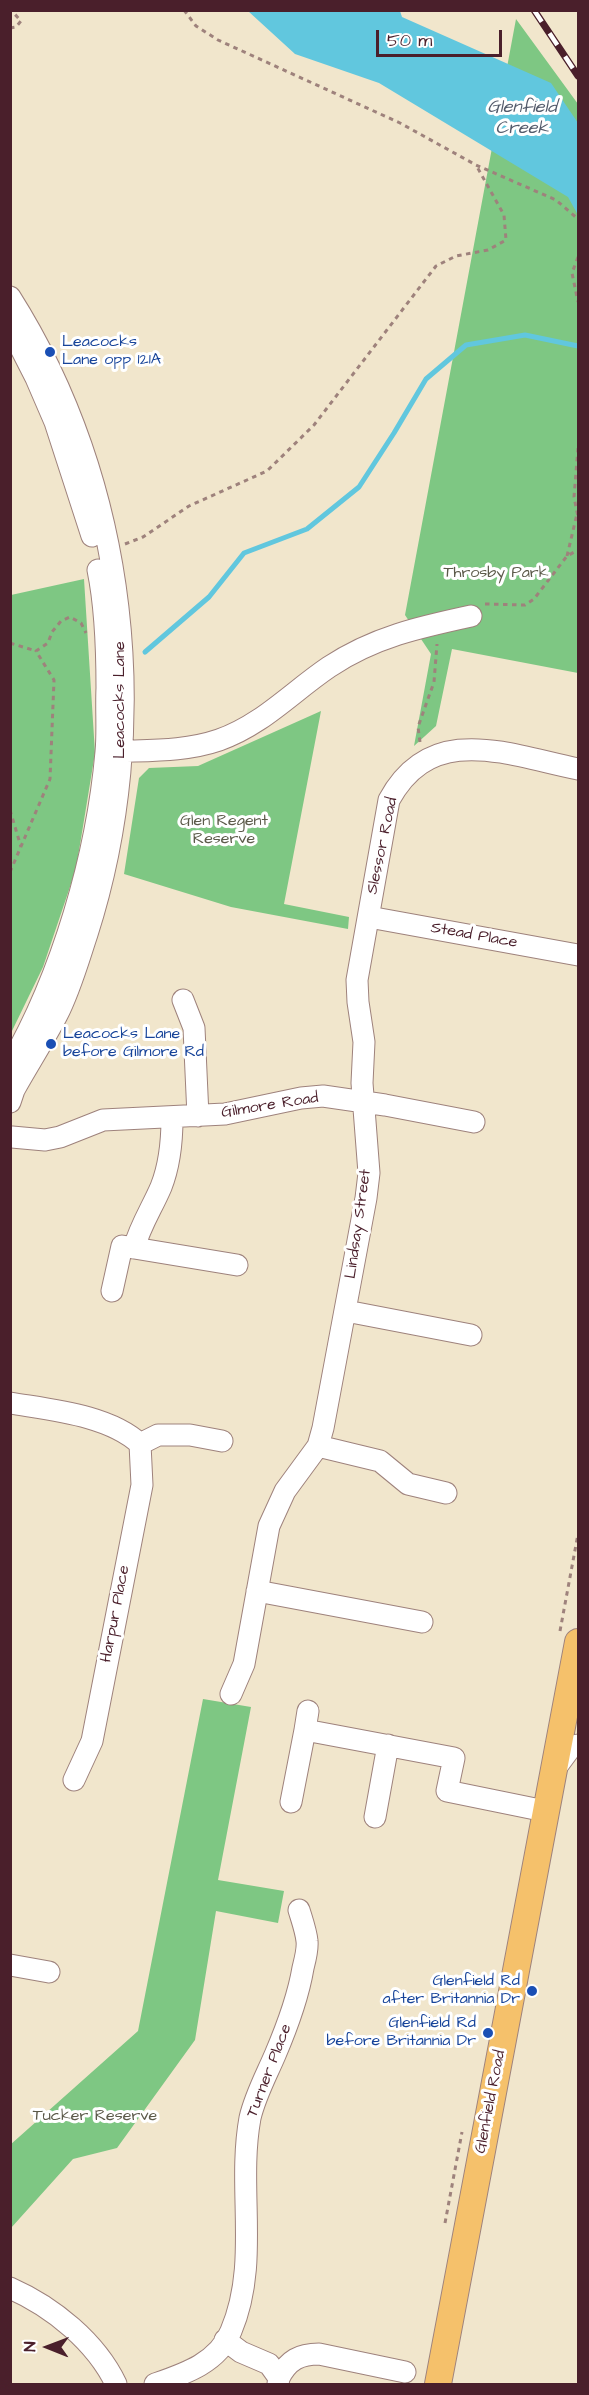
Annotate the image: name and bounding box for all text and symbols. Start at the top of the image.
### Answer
scale bar [379,18,505,56]
text: 50 m [387,28,432,53]
water label: Glenfield Creek [487,97,557,140]
place label: Leacocks Lane opp 121A [62,333,161,371]
marker: Leacocks Lane opp 121A [43,345,57,359]
park label: Throsby Park [444,564,548,584]
street label: Leacocks Lane [111,641,131,759]
street label: Slessor Road [363,796,403,896]
park label: Glen Regent Reserve [180,812,268,850]
street label: Stead Place [429,919,519,953]
place label: Leacocks Lane before Gilmore Rd [63,1025,204,1063]
marker: Leacocks Lane before Gilmore Rd [44,1037,58,1051]
street label: Gilmore Road [220,1089,320,1123]
street label: Lindsay Street [342,1168,376,1280]
street label: Harpur Place [97,1564,135,1664]
place label: Glenfield Rd after Britannia Dr [383,1972,520,2010]
marker: Glenfield Rd after Britannia Dr [525,1984,539,1998]
place label: Glenfield Rd before Britannia Dr [327,2014,476,2052]
street label: Turner Place [243,2022,297,2120]
marker: Glenfield Rd before Britannia Dr [481,2026,495,2040]
street label: Glenfield Road [472,2049,510,2155]
park label: Tucker Reserve [33,2107,157,2127]
north arrow [18,2317,78,2377]
text: N [19,2341,41,2352]

